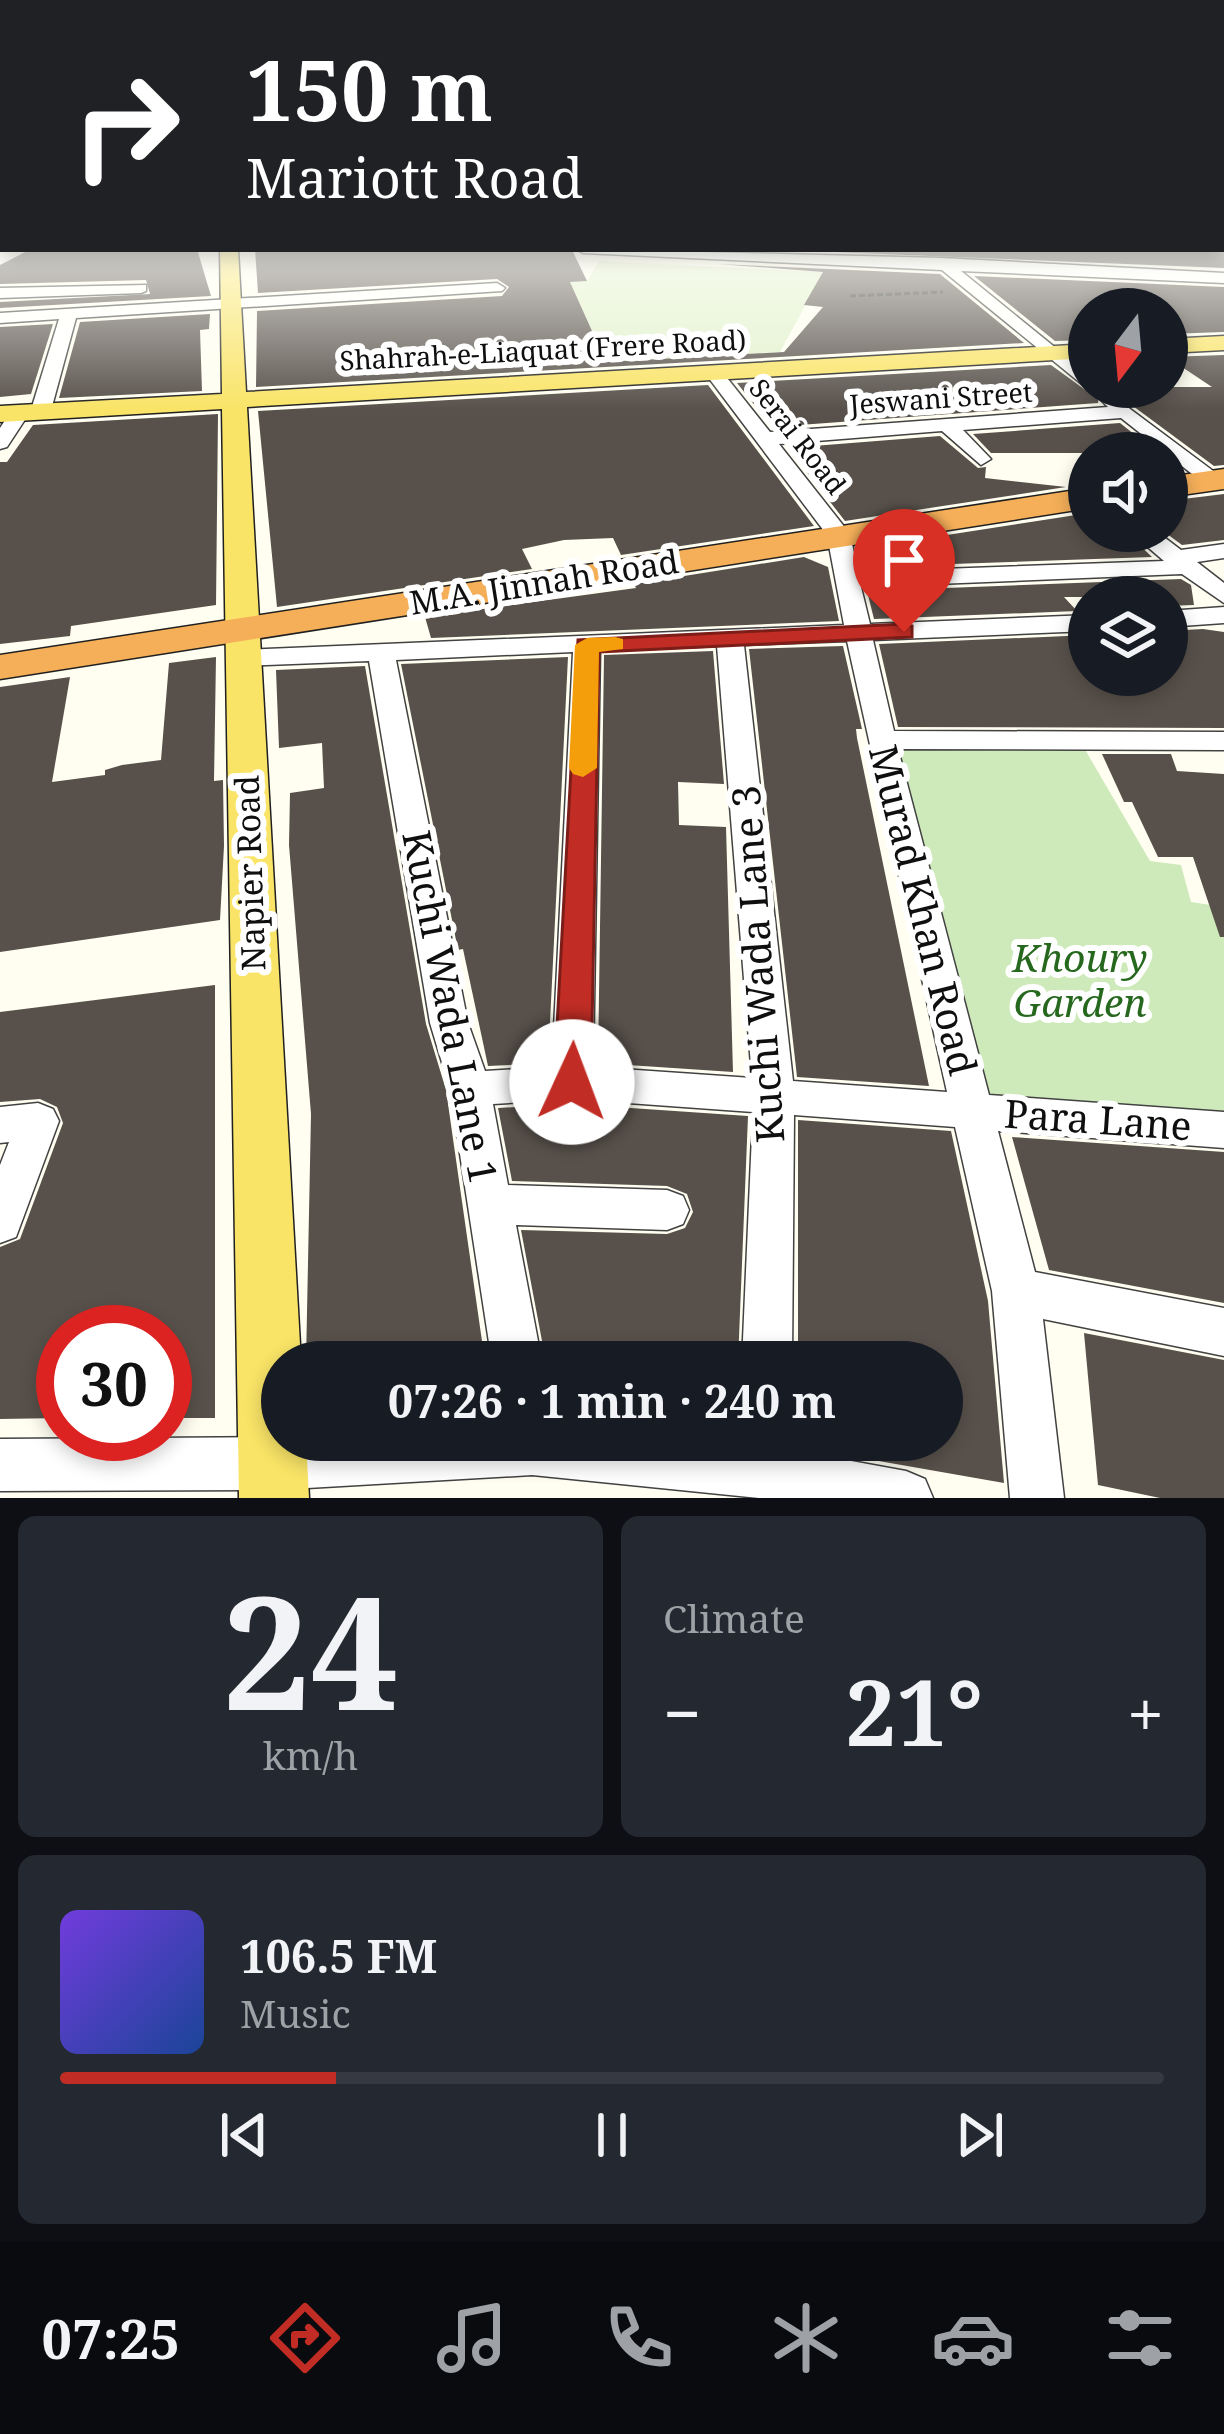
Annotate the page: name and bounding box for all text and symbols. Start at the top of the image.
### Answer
text: 150 m [246,31,493,146]
icon: right [48,48,204,204]
text: Mariott Road [246,140,583,214]
north arrow [1068,288,1188,408]
map controls [1068,288,1188,696]
street label: Shahrah-e-Liaquat (Frere Road) [339,320,747,379]
street label: Serai Road [741,371,855,502]
street label: Jeswani Street [847,373,1034,422]
button: sound [1068,432,1188,552]
pin [853,509,955,632]
icon: arrive [871,527,937,593]
street label: M.A. Jinnah Road [406,538,682,625]
button: layers [1068,576,1188,696]
street label: Murad Khan Road [858,739,991,1080]
street label: Napier Road [224,774,275,972]
street label: Kuchi Wada Lane 3 [718,784,795,1145]
street label: Kuchi Wada Lane 1 [391,826,512,1188]
park label: Khoury Garden [1011,930,1148,1028]
position arrow [509,1019,635,1145]
street label: Para Lane [1003,1086,1193,1151]
speed limit sign: 30 [36,1305,192,1461]
text: 07:26 · 1 min · 240 m [388,1370,836,1431]
text: 24 [222,1543,399,1756]
text: Climate [663,1591,805,1644]
text: 21° [845,1650,983,1772]
text: − [663,1667,701,1757]
text: + [1127,1667,1164,1757]
text: km/h [263,1728,358,1781]
text: 106.5 FM [240,1925,437,1986]
text: Music [240,1986,351,2039]
icon: previous [211,2102,277,2168]
icon: pause [579,2102,645,2168]
icon: next [947,2102,1013,2168]
icon: directions [263,2296,347,2380]
icon: music [430,2296,514,2380]
icon: phone [597,2296,681,2380]
icon: climate [764,2296,848,2380]
icon: car [931,2296,1015,2380]
icon: filters [1098,2296,1182,2380]
text: 07:25 [42,2301,180,2375]

